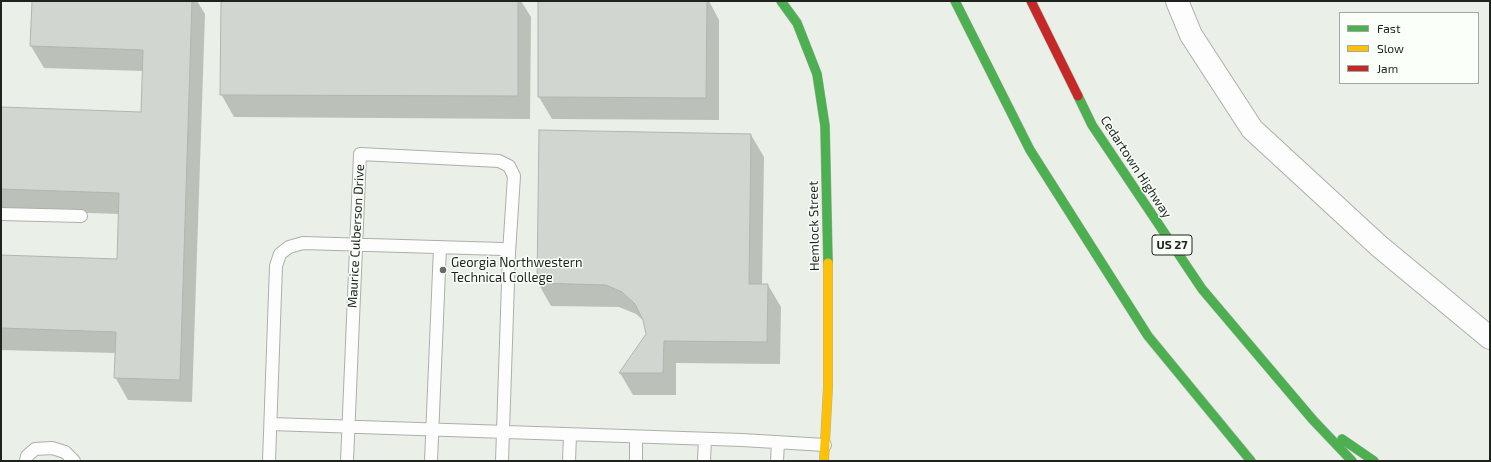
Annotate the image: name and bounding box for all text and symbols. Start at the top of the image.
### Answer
legend [1339,12,1479,84]
text: Fast [1377,21,1400,35]
text: Slow [1377,41,1404,55]
text: Jam [1377,61,1398,75]
street label: Cedartown Highway [1097,113,1175,221]
street label: Maurice Culberson Drive [344,164,368,308]
street label: Hemlock Street [805,181,823,271]
road number: US 27 [1152,235,1192,255]
place label: Georgia Northwestern Technical College [451,255,582,286]
marker: Georgia Northwestern Technical College [438,265,448,275]

